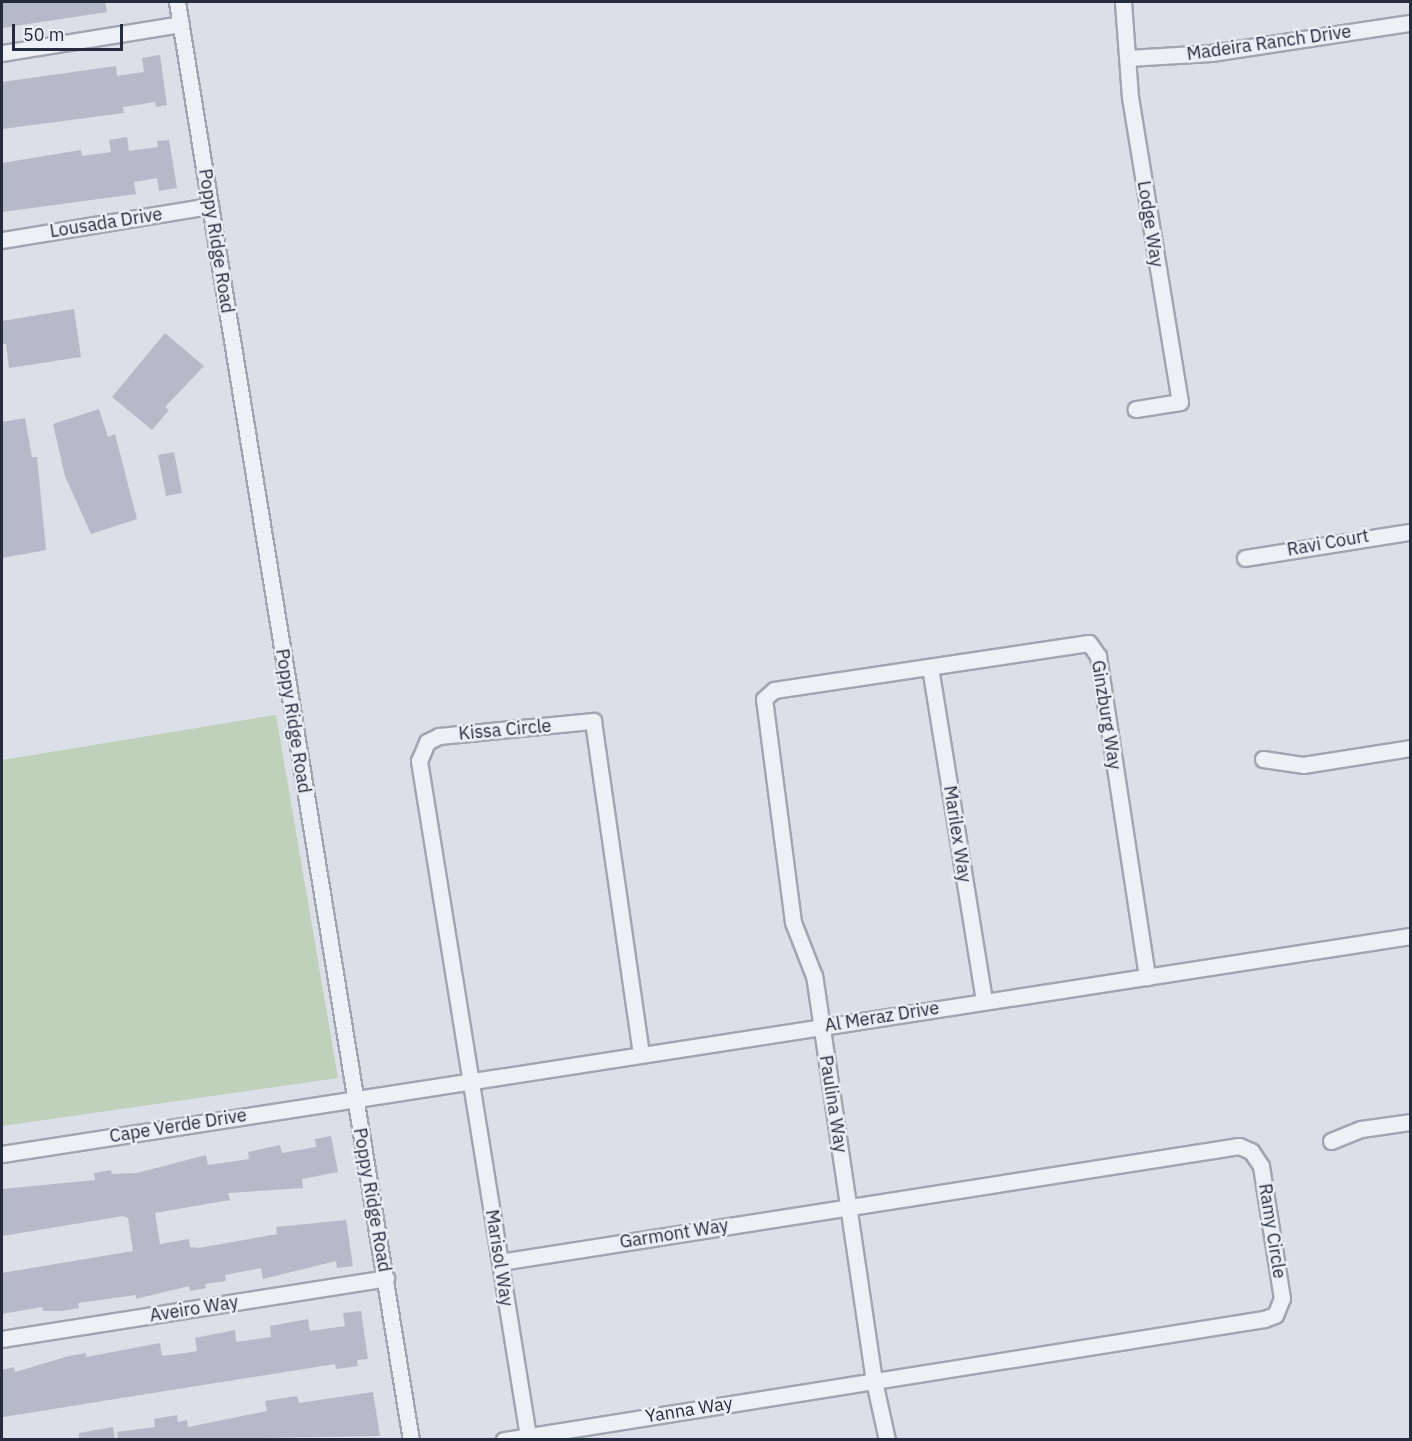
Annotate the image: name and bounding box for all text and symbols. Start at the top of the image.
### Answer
scale bar [15,12,126,50]
street label: Madeira Ranch Drive [1185,21,1353,65]
text: 50 m [23,23,65,46]
street label: Poppy Ridge Road [194,167,238,315]
street label: Lodge Way [1133,179,1167,269]
street label: Lousada Drive [48,203,164,243]
street label: Ravi Court [1285,525,1371,561]
street label: Poppy Ridge Road [271,647,315,795]
street label: Ginzburg Way [1087,659,1125,771]
street label: Kissa Circle [458,715,552,745]
street label: Marilex Way [939,784,975,884]
street label: Al Meraz Drive [823,997,941,1037]
street label: Paulina Way [815,1054,851,1154]
street label: Cape Verde Drive [108,1104,248,1148]
street label: Poppy Ridge Road [349,1126,395,1274]
street label: Ramy Circle [1254,1182,1290,1280]
street label: Marisol Way [481,1208,517,1308]
street label: Garmont Way [618,1215,730,1253]
street label: Aveiro Way [148,1291,240,1327]
street label: Yanna Way [644,1392,734,1428]

